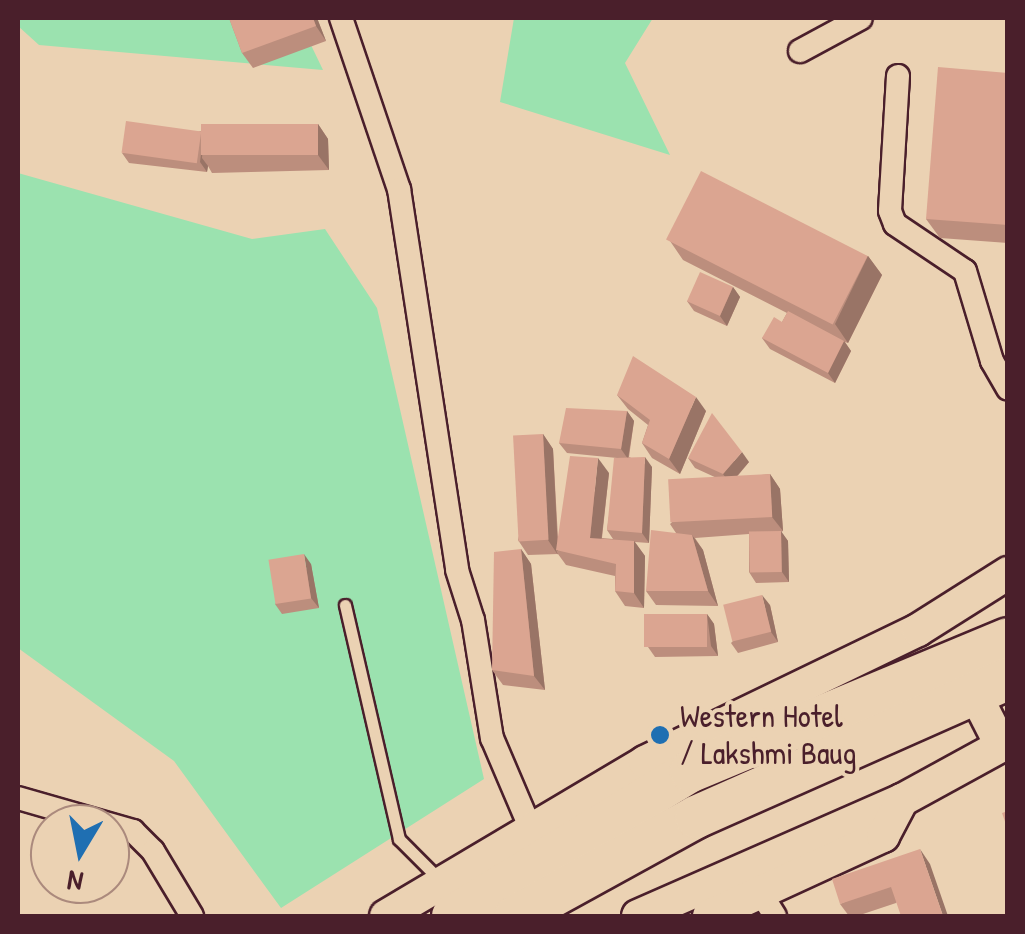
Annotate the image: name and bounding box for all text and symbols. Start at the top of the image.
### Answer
place label: Western Hotel / Lakshmi Baug [680,698,856,773]
marker: Western Hotel / Lakshmi Baug [649,724,671,746]
north arrow [30,804,130,904]
text: N [64,862,86,902]

